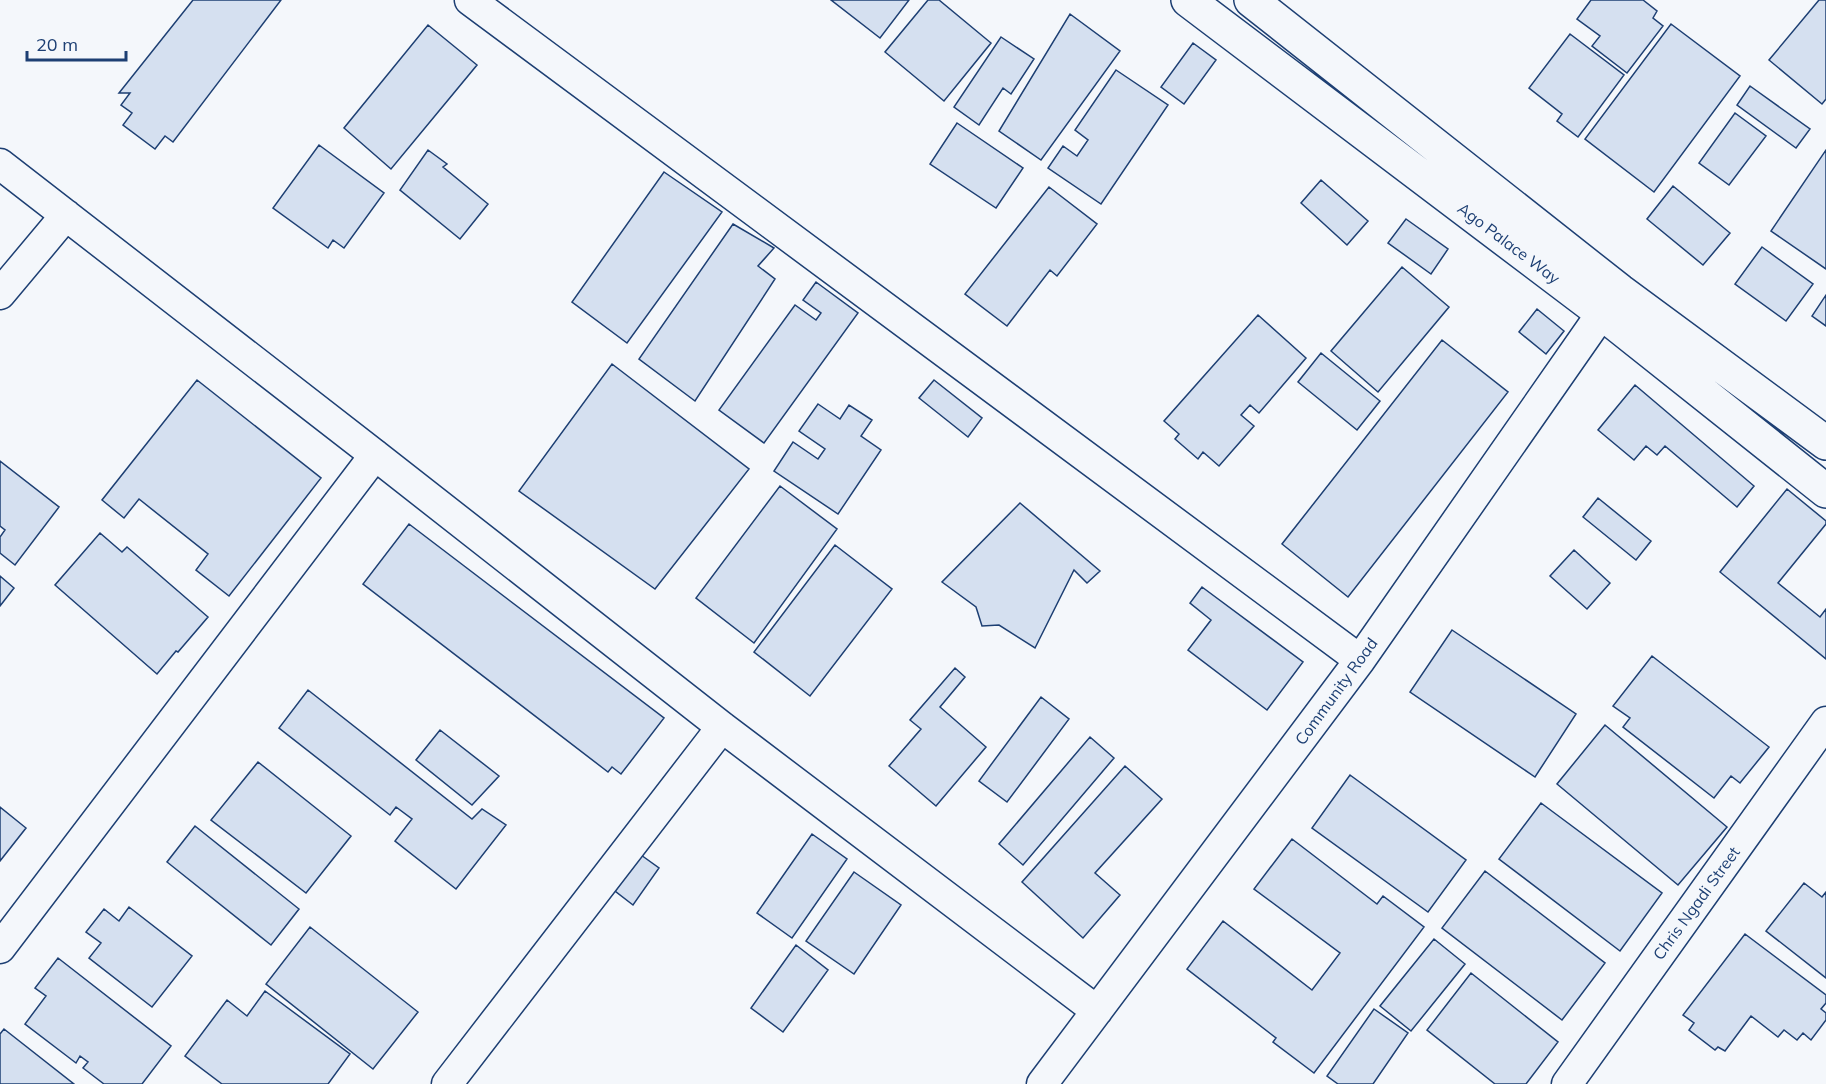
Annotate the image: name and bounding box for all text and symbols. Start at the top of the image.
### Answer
scale bar [27,24,126,62]
text: 20 m [36,33,78,56]
street label: Ago Palace Way [1454,198,1565,288]
street label: Community Road [1290,633,1382,749]
street label: Chris Ngadi Street [1648,842,1744,964]

